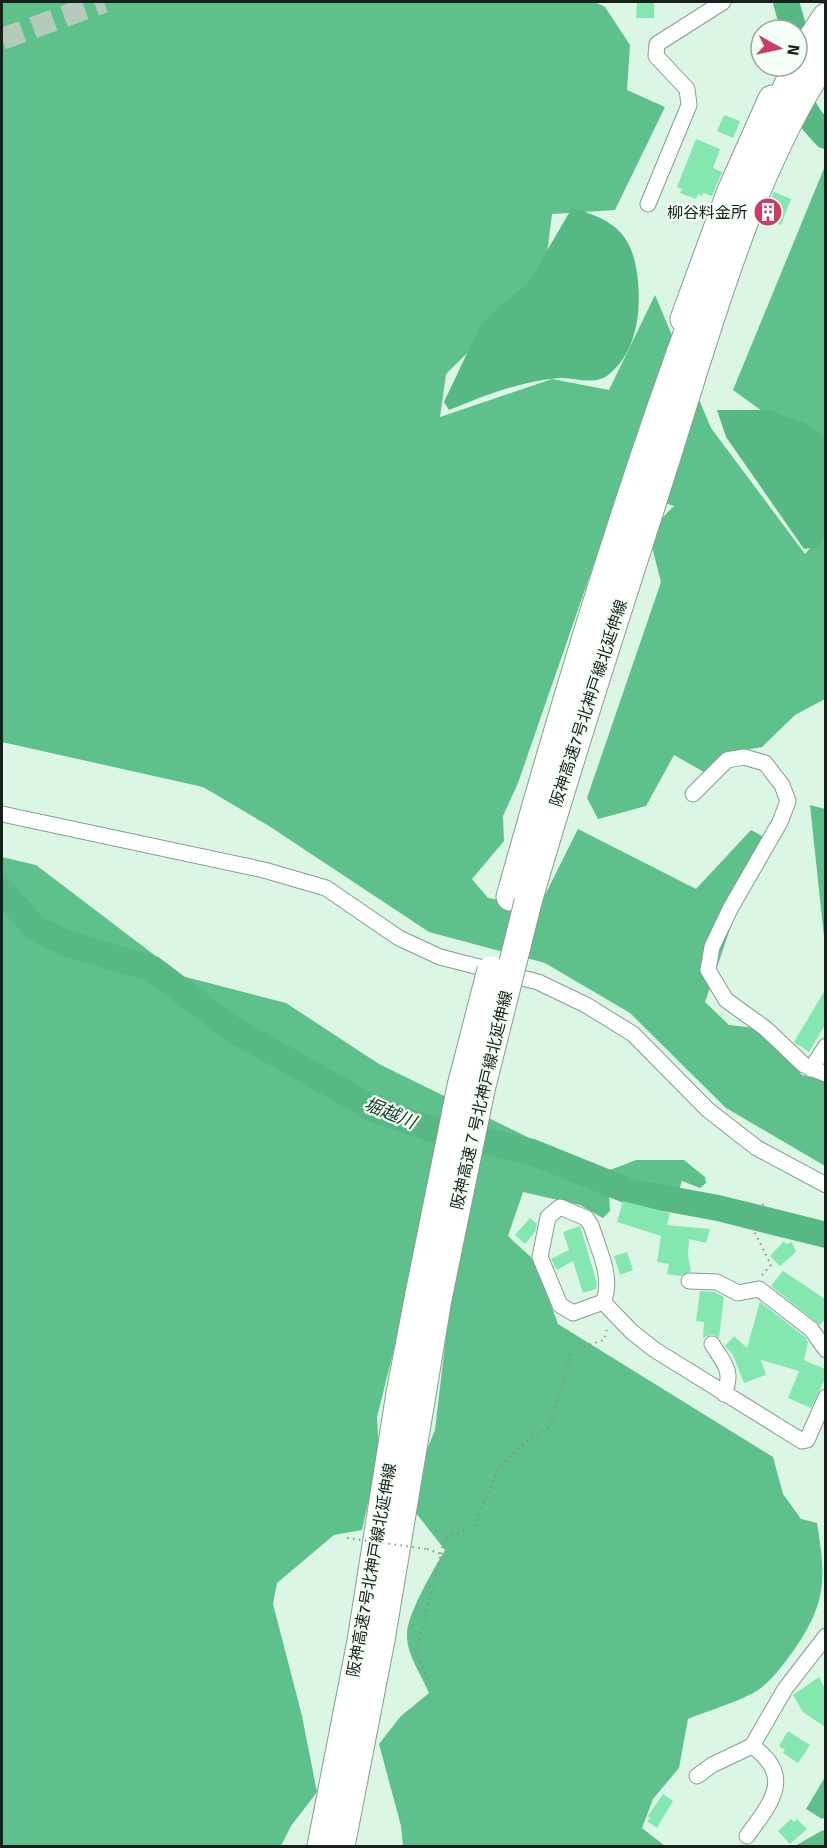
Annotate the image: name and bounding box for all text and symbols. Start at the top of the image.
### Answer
north arrow [749,18,809,78]
text: N [782,43,804,57]
building icon: 柳谷料金所 [752,196,784,228]
place label: 柳谷料金所 [667,203,747,223]
street label: 阪神高速7号北神戸線北延伸線 [546,597,632,809]
street label: 阪神高速７号北神戸線北延伸線 [447,989,517,1212]
water label: 堀越川 [361,1093,421,1134]
street label: 阪神高速7号北神戸線北延伸線 [343,1462,401,1679]

